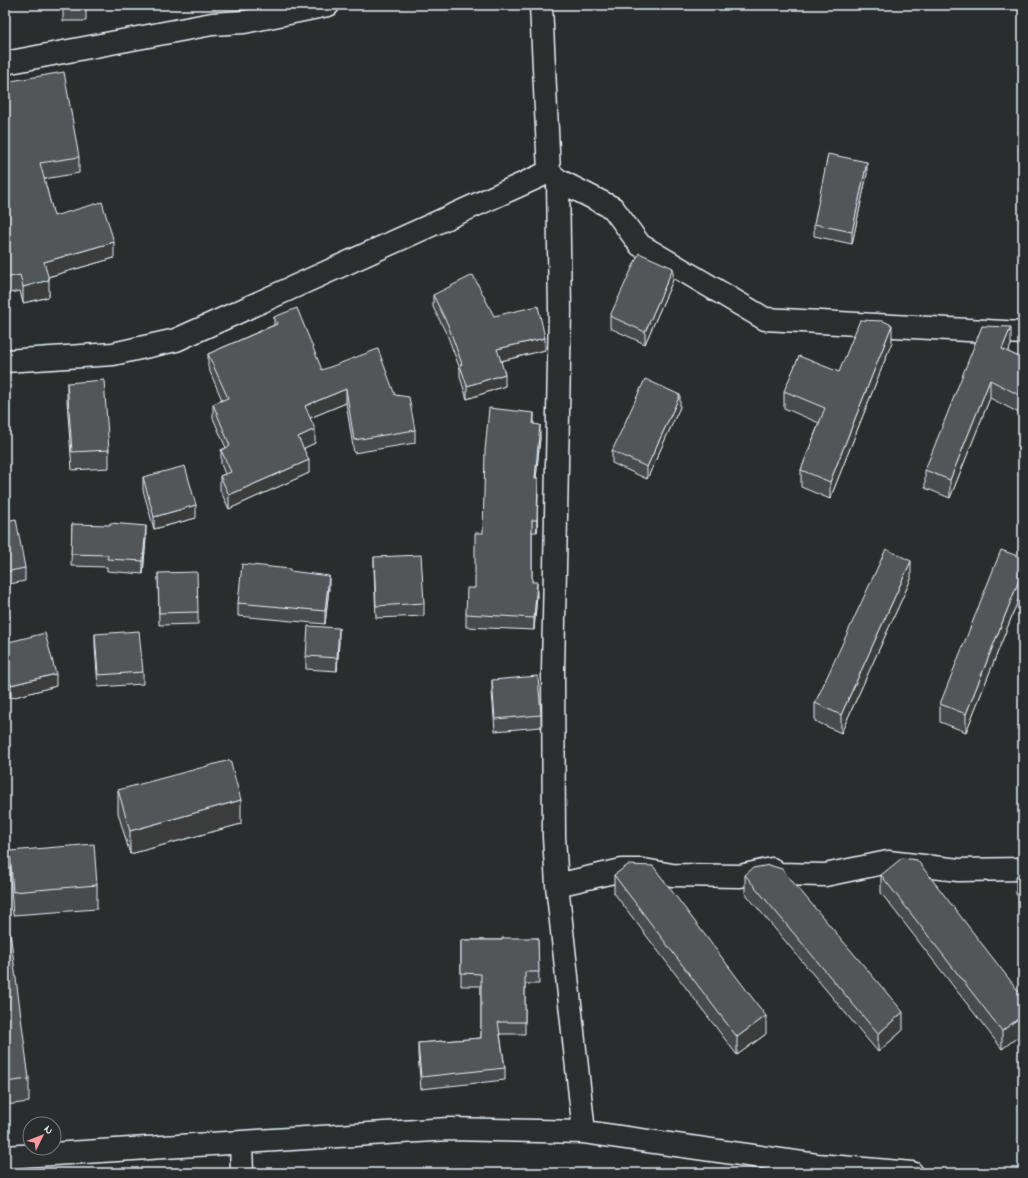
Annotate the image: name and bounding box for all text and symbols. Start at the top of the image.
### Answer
north arrow [22,1116,62,1156]
text: N [40,1122,57,1138]

